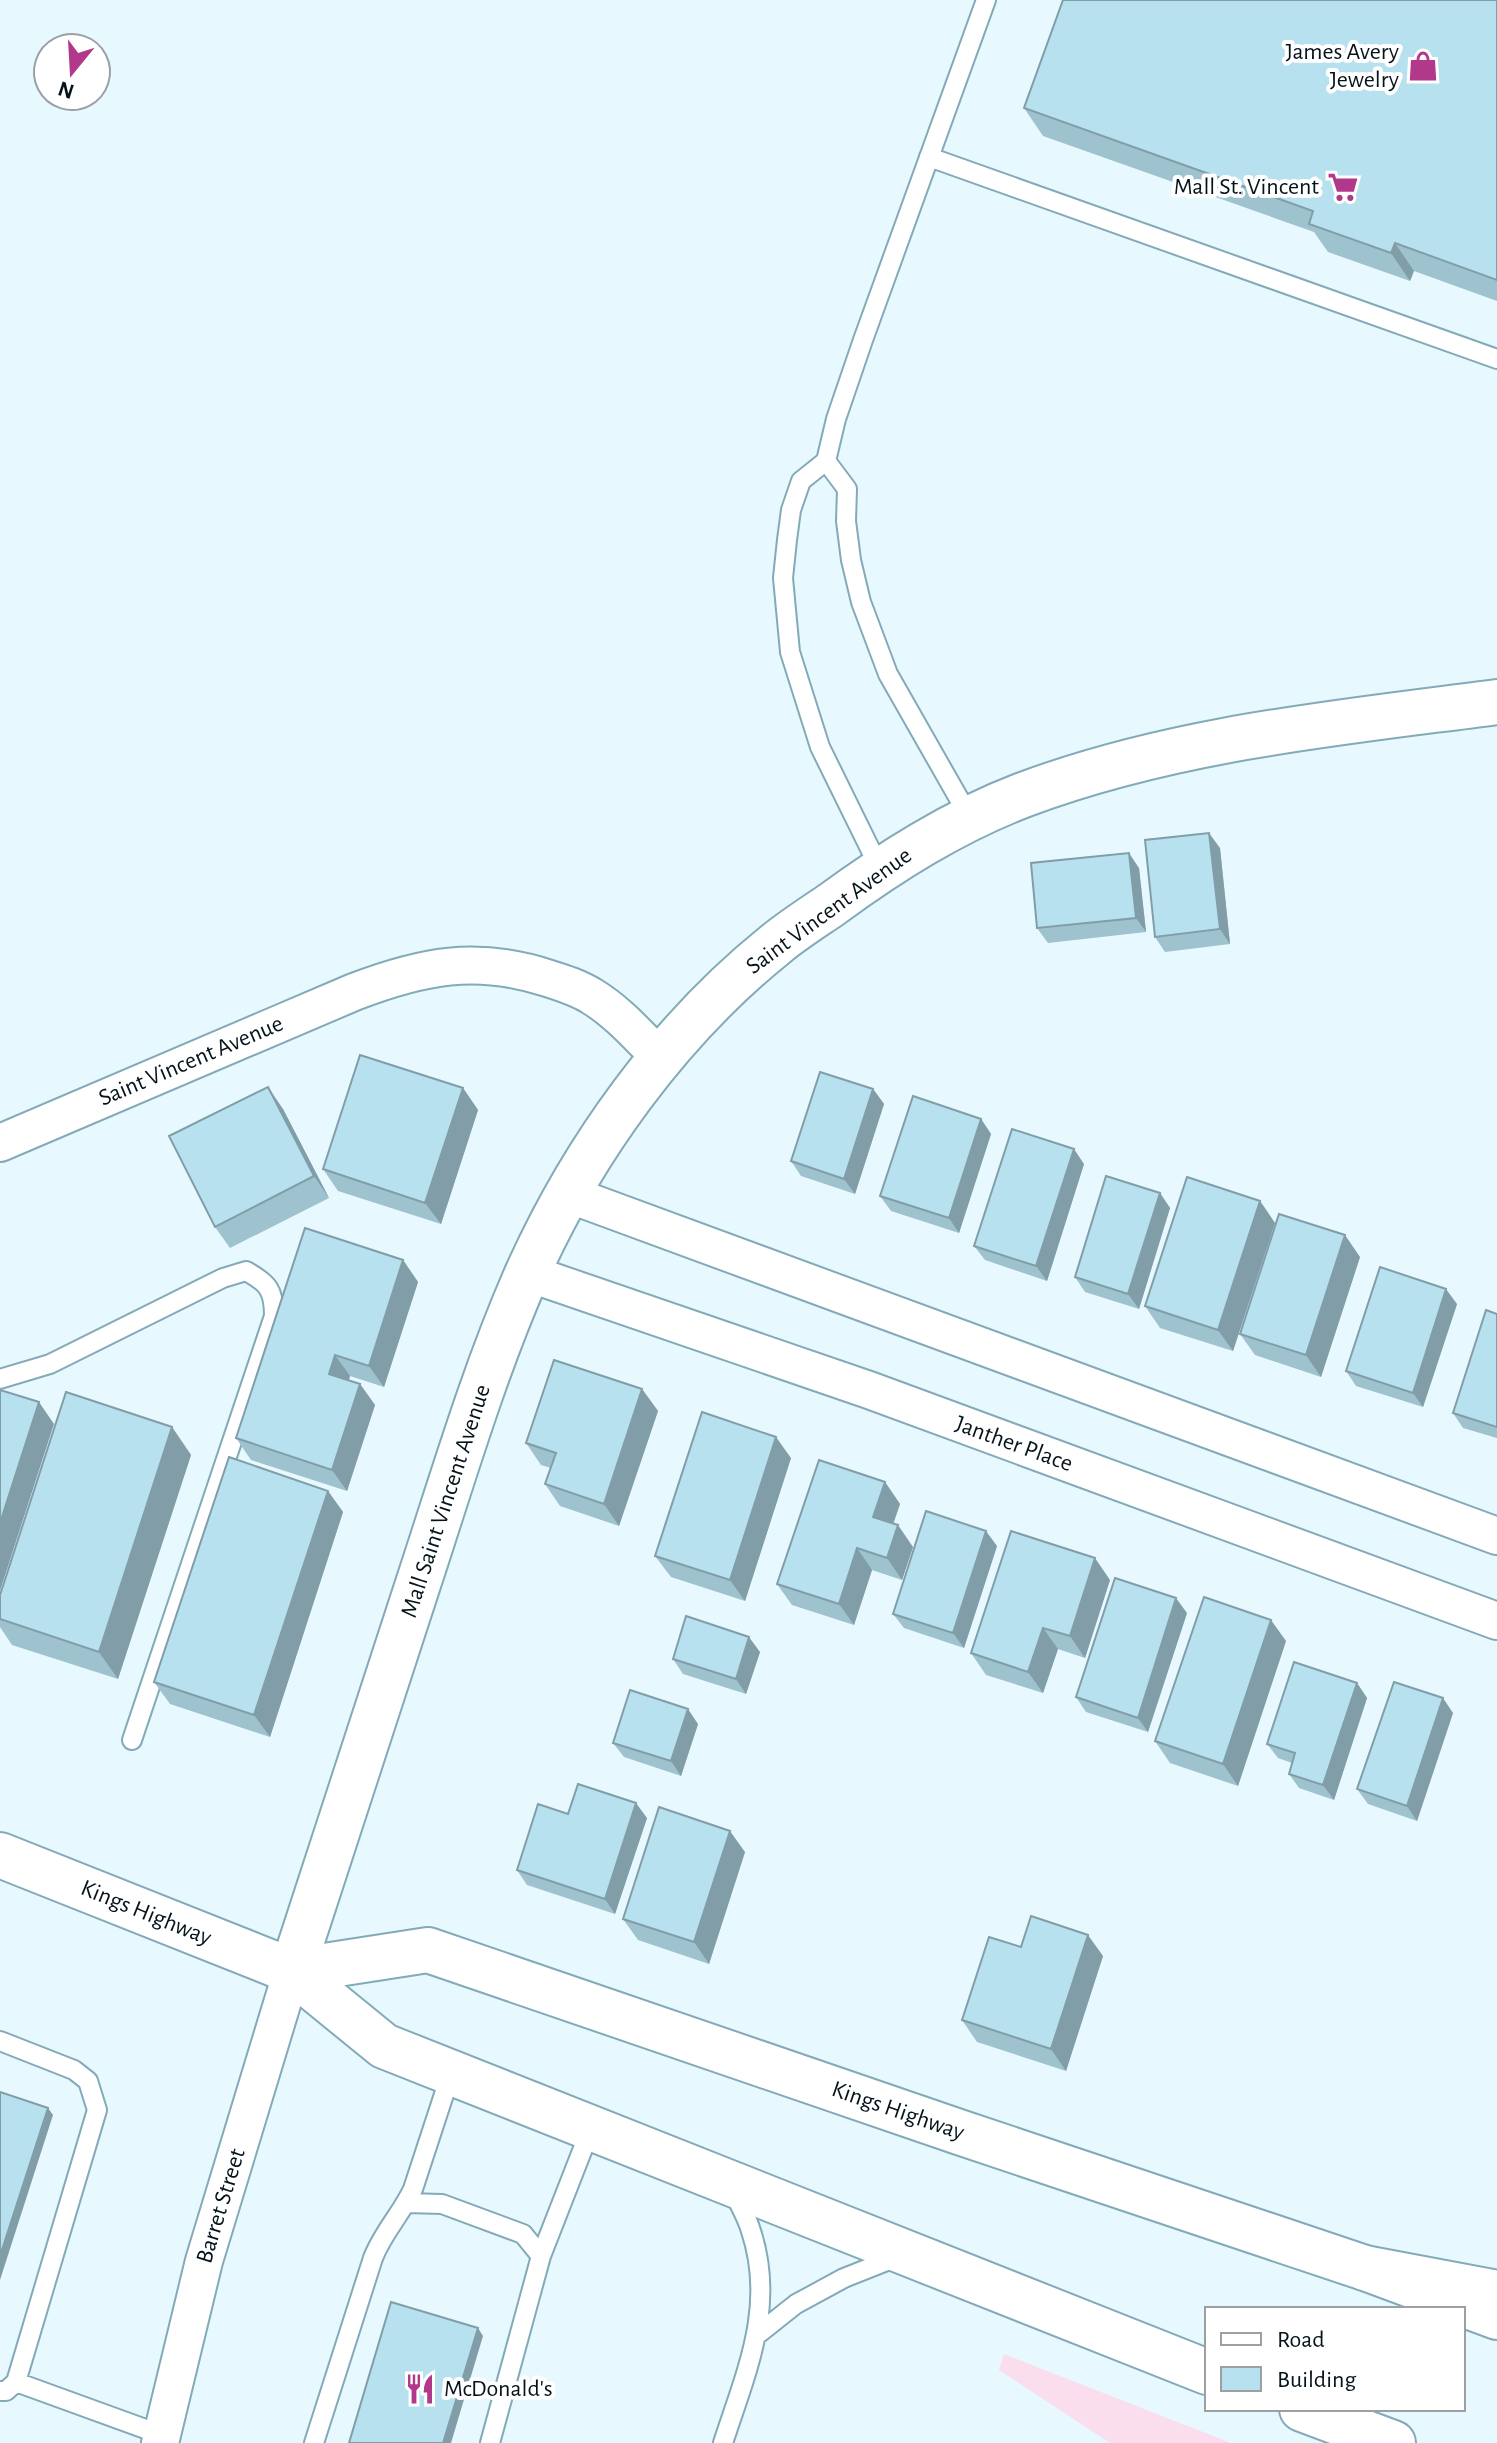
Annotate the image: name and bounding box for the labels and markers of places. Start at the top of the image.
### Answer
place label: James Avery Jewelry [1286,40,1399,92]
shop icon: James Avery Jewelry [1406,49,1440,83]
supermarket icon: Mall St. Vincent [1326,170,1360,204]
place label: Mall St. Vincent [1174,175,1319,199]
restaurant icon: McDonald's [403,2372,437,2406]
place label: McDonald's [444,2377,553,2401]

